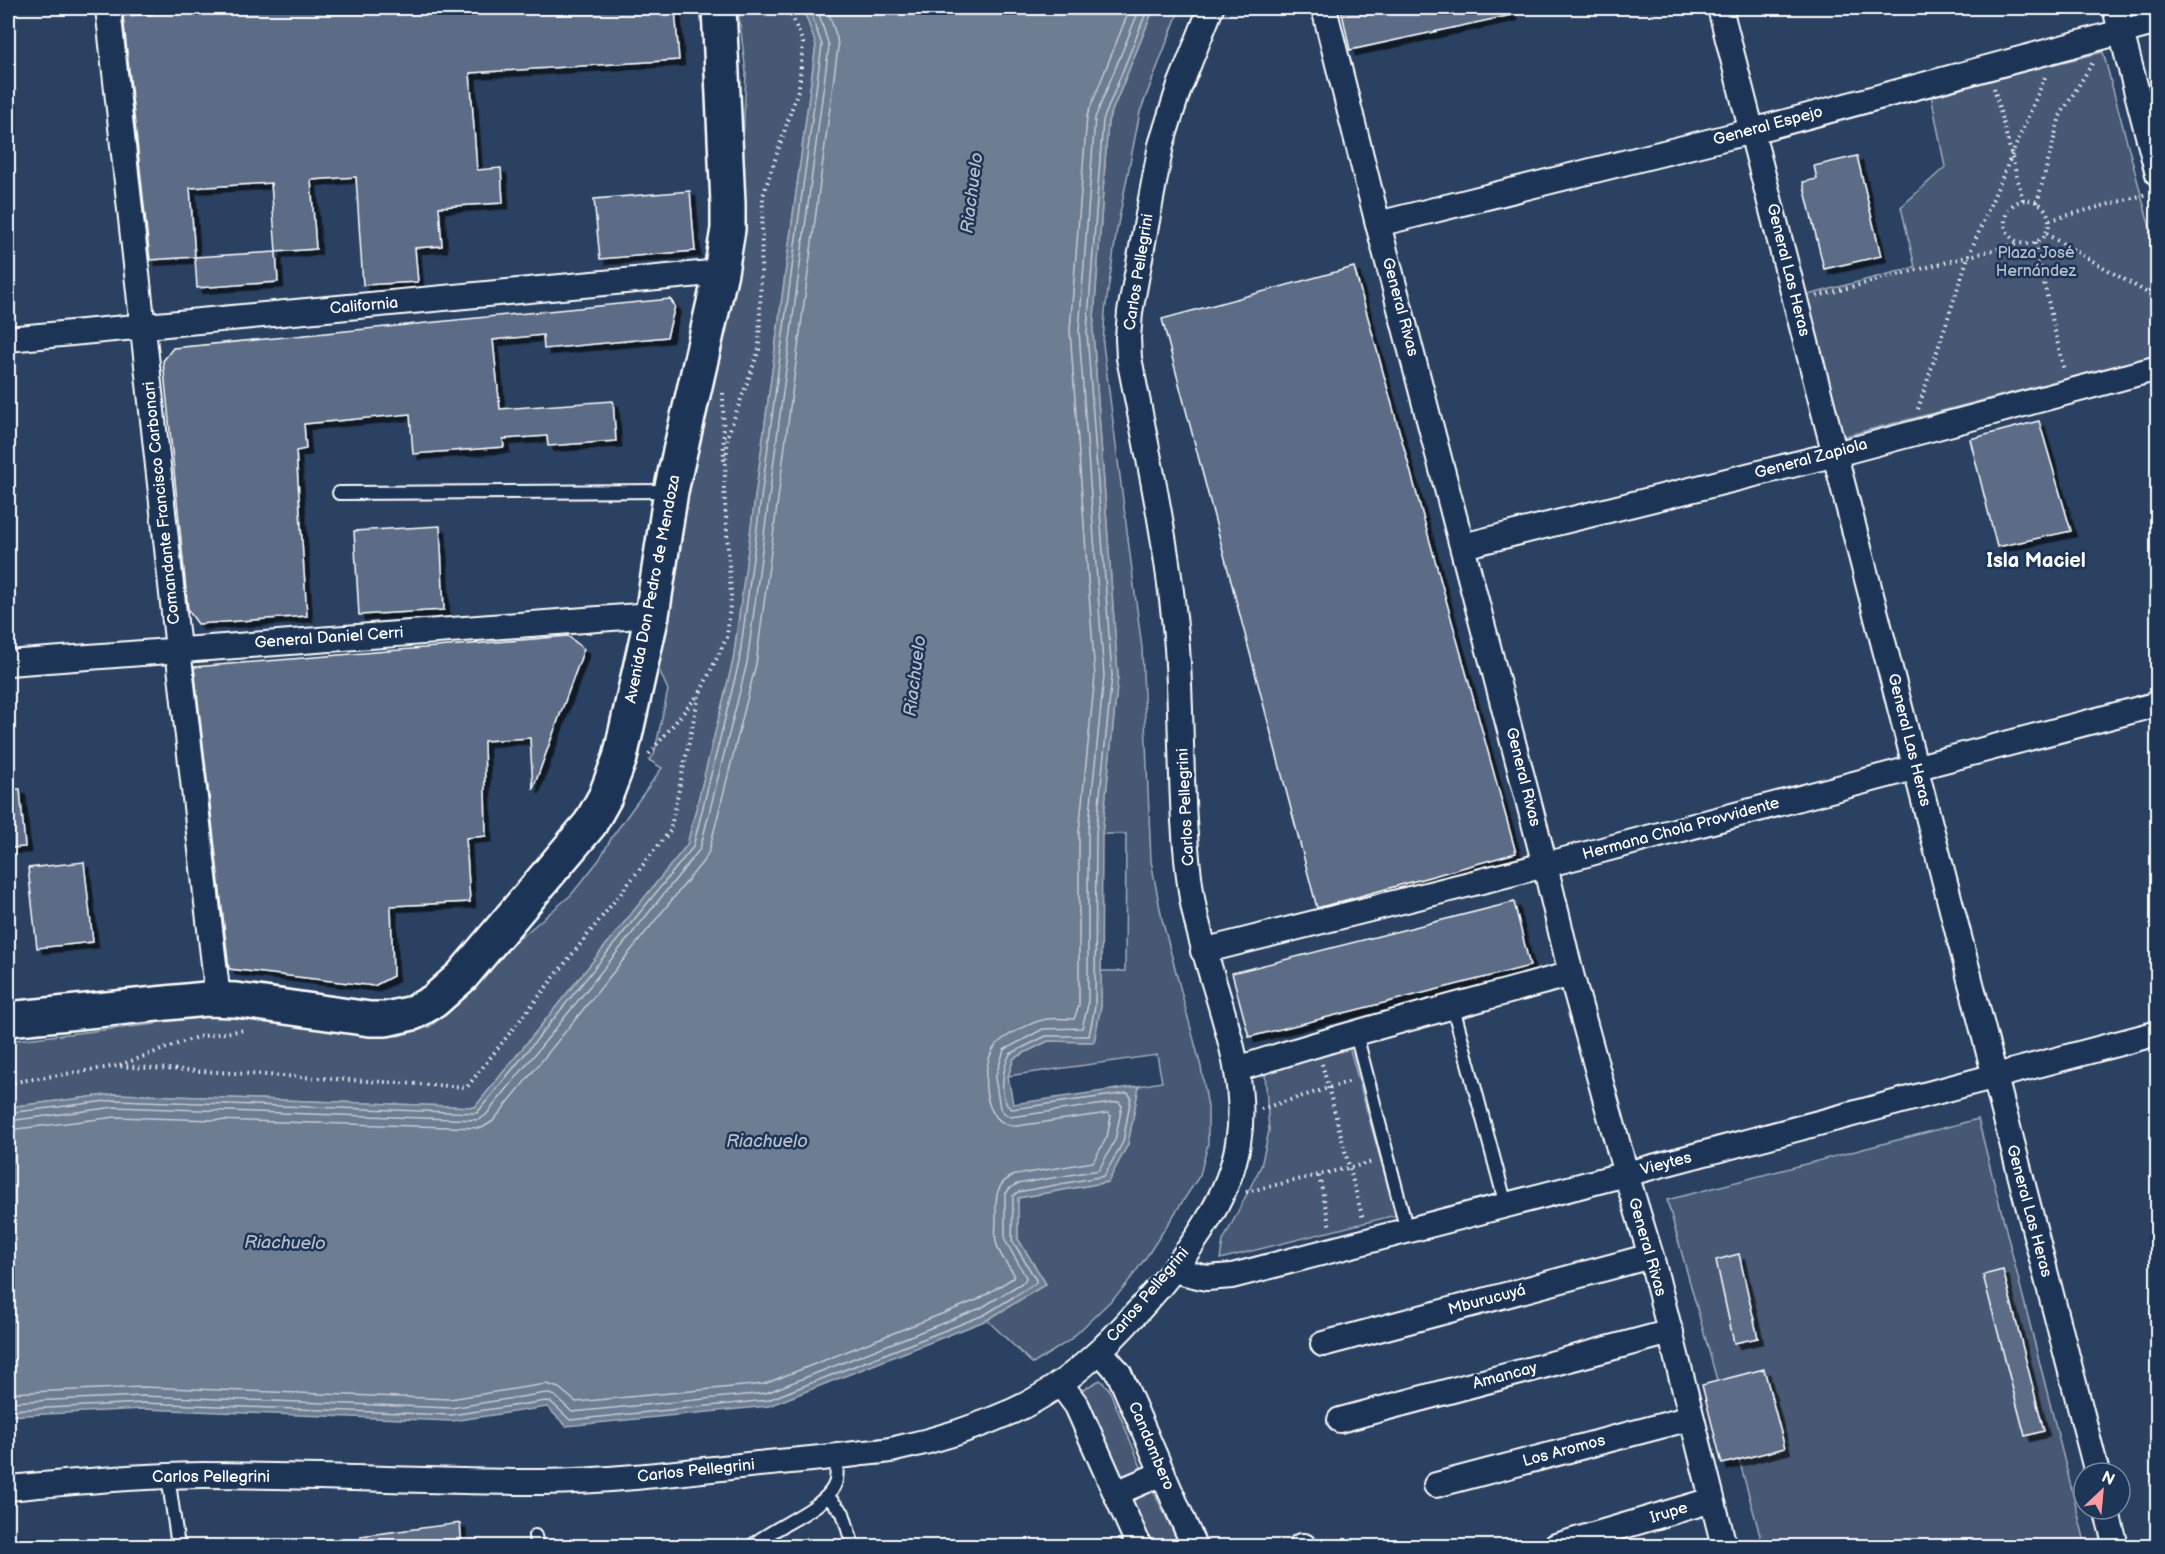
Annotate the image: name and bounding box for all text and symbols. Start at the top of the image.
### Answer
street label: General Espejo [1711,102,1825,150]
water label: Riachuelo [957,151,987,235]
street label: General Las Heras [1762,202,1814,338]
street label: Carlos Pellegrini [1120,212,1158,332]
park label: Plaza José Hernández [1996,244,2077,281]
street label: General Rivas [1378,256,1422,359]
street label: California [329,294,399,318]
street label: Comandante Francisco Carbonari [140,381,184,625]
street label: General Zapiola [1753,435,1869,483]
street label: Avenida Don Pedro de Mendoza [622,473,684,705]
district label: Isla Maciel [1986,549,2086,573]
street label: General Daniel Cerri [254,623,404,653]
water label: Riachuelo [900,634,930,718]
street label: General Las Heras [1883,672,1935,808]
street label: General Rivas [1502,725,1545,829]
street label: Carlos Pellegrini [1173,748,1199,866]
street label: Hermana Chola Provvidente [1580,793,1782,864]
water label: Riachuelo [726,1131,808,1152]
street label: General Las Heras [2002,1143,2056,1279]
street label: Vieytes [1638,1148,1694,1180]
street label: General Rivas [1624,1196,1670,1298]
water label: Riachuelo [244,1232,326,1254]
street label: Carlos Pellegrini [1103,1244,1193,1346]
street label: Mburucuyá [1446,1281,1528,1319]
street label: Amancay [1471,1358,1540,1394]
street label: Candombero [1124,1399,1178,1493]
street label: Los Aromos [1521,1431,1607,1471]
street label: Carlos Pellegrini [636,1455,756,1487]
north arrow [2072,1461,2132,1521]
street label: Carlos Pellegrini [152,1468,270,1487]
text: N [2098,1468,2117,1490]
street label: Irupe [1648,1498,1691,1528]

